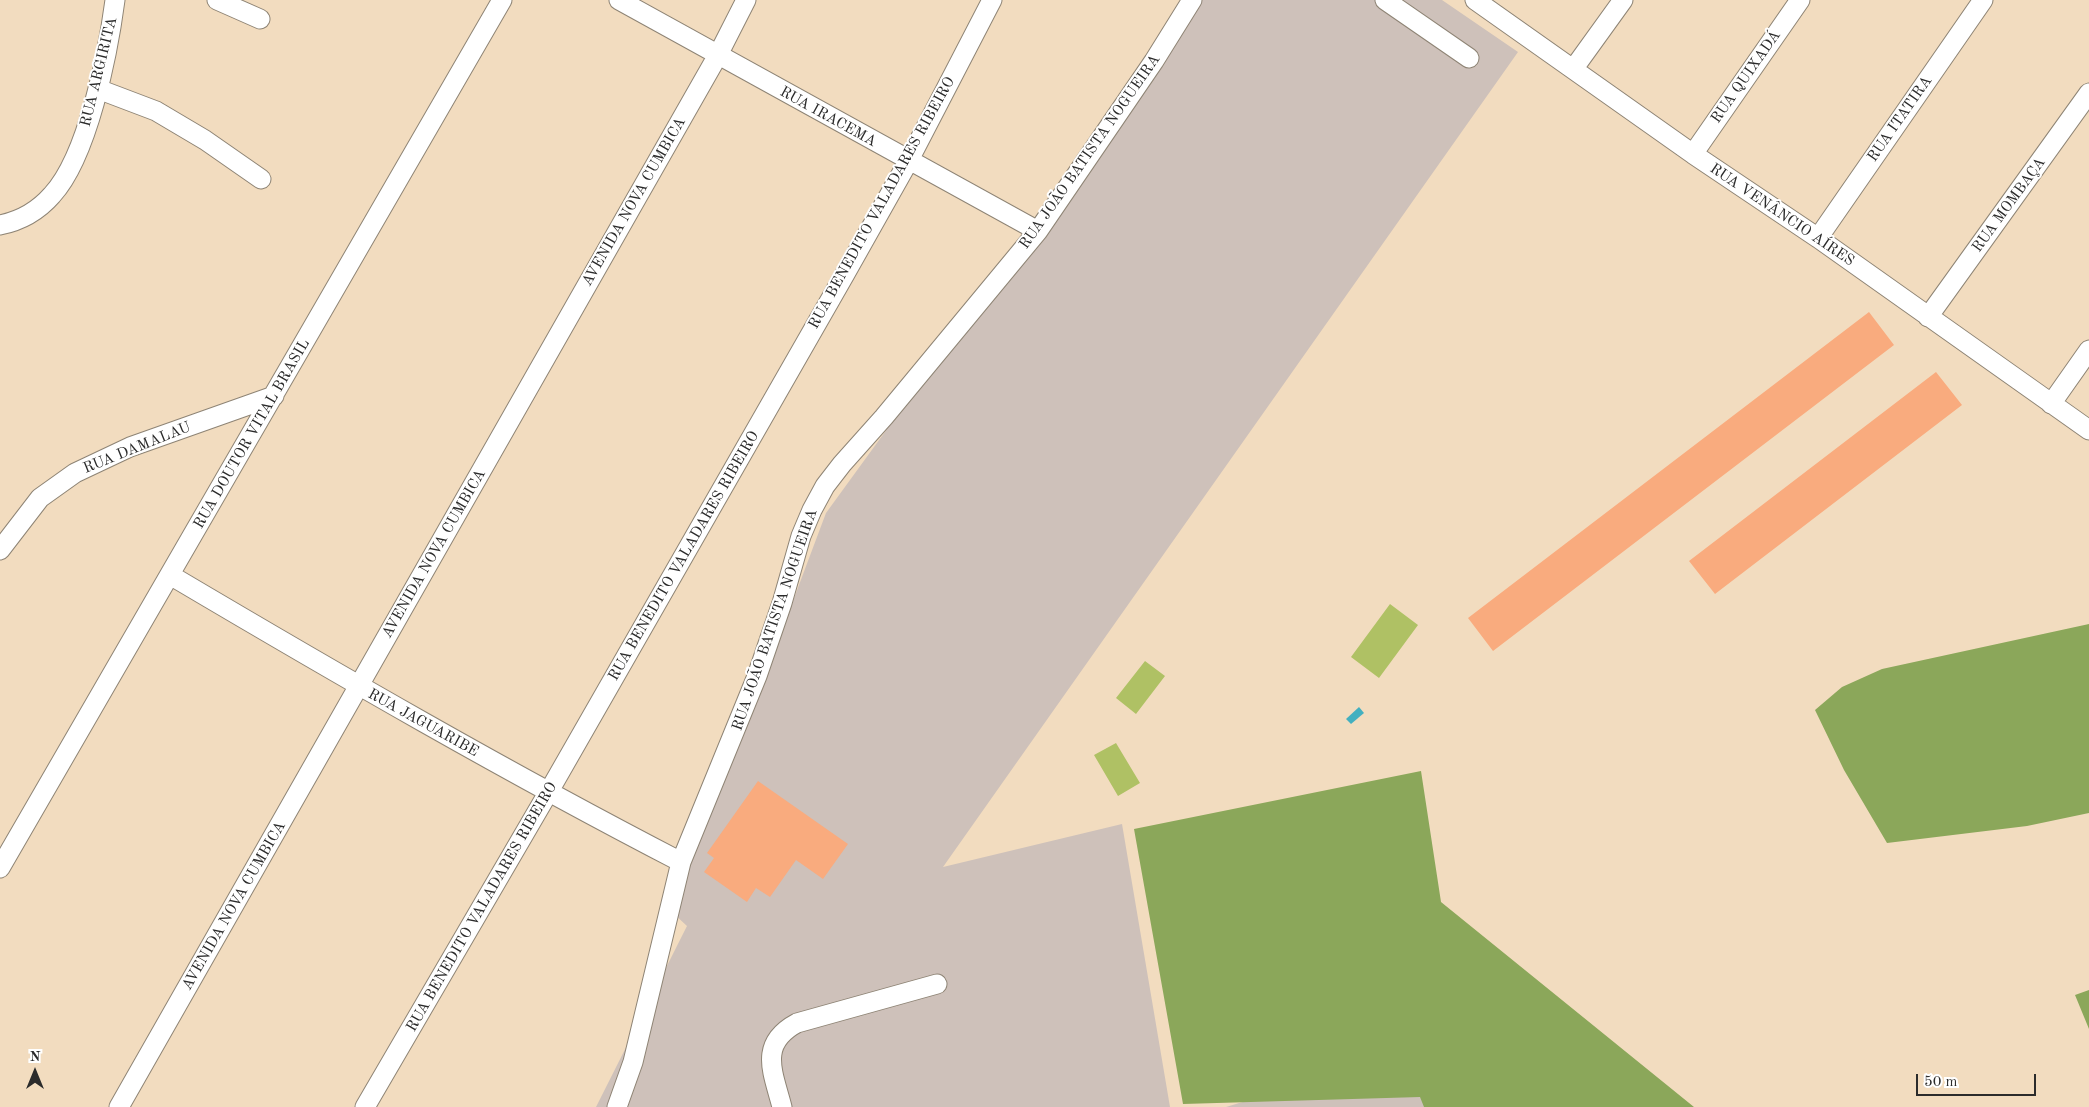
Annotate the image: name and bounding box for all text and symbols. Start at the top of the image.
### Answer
street label: RUA ARGIRITA [77,15,121,129]
street label: RUA QUIXADÁ [1707,27,1785,127]
street label: RUA JOÃO BATISTA NOGUEIRA [1016,51,1164,253]
street label: RUA ITATIRA [1864,73,1936,165]
street label: RUA BENEDITO VALADARES RIBEIRO [805,74,959,332]
street label: RUA IRACEMA [776,83,880,151]
street label: AVENIDA NOVA CUMBICA [578,114,690,290]
street label: RUA MOMBAÇA [1969,154,2049,256]
street label: RUA VENÂNCIO AÍRES [1706,160,1858,270]
street label: RUA DOUTOR VITAL BRASIL [190,336,314,532]
street label: RUA DAMALAU [81,418,193,478]
street label: RUA BENEDITO VALADARES RIBEIRO [605,428,763,684]
street label: AVENIDA NOVA CUMBICA [378,466,490,642]
street label: RUA JOÃO BATISTA NOGUEIRA [729,507,821,733]
street label: RUA JAGUARIBE [364,685,482,761]
street label: RUA BENEDITO VALADARES RIBEIRO [403,779,561,1035]
street label: AVENIDA NOVA CUMBICA [178,818,290,994]
north arrow [10,1047,60,1097]
text: N [30,1050,40,1064]
scale bar [1919,1064,2039,1096]
text: 50 m [1924,1075,1958,1090]

